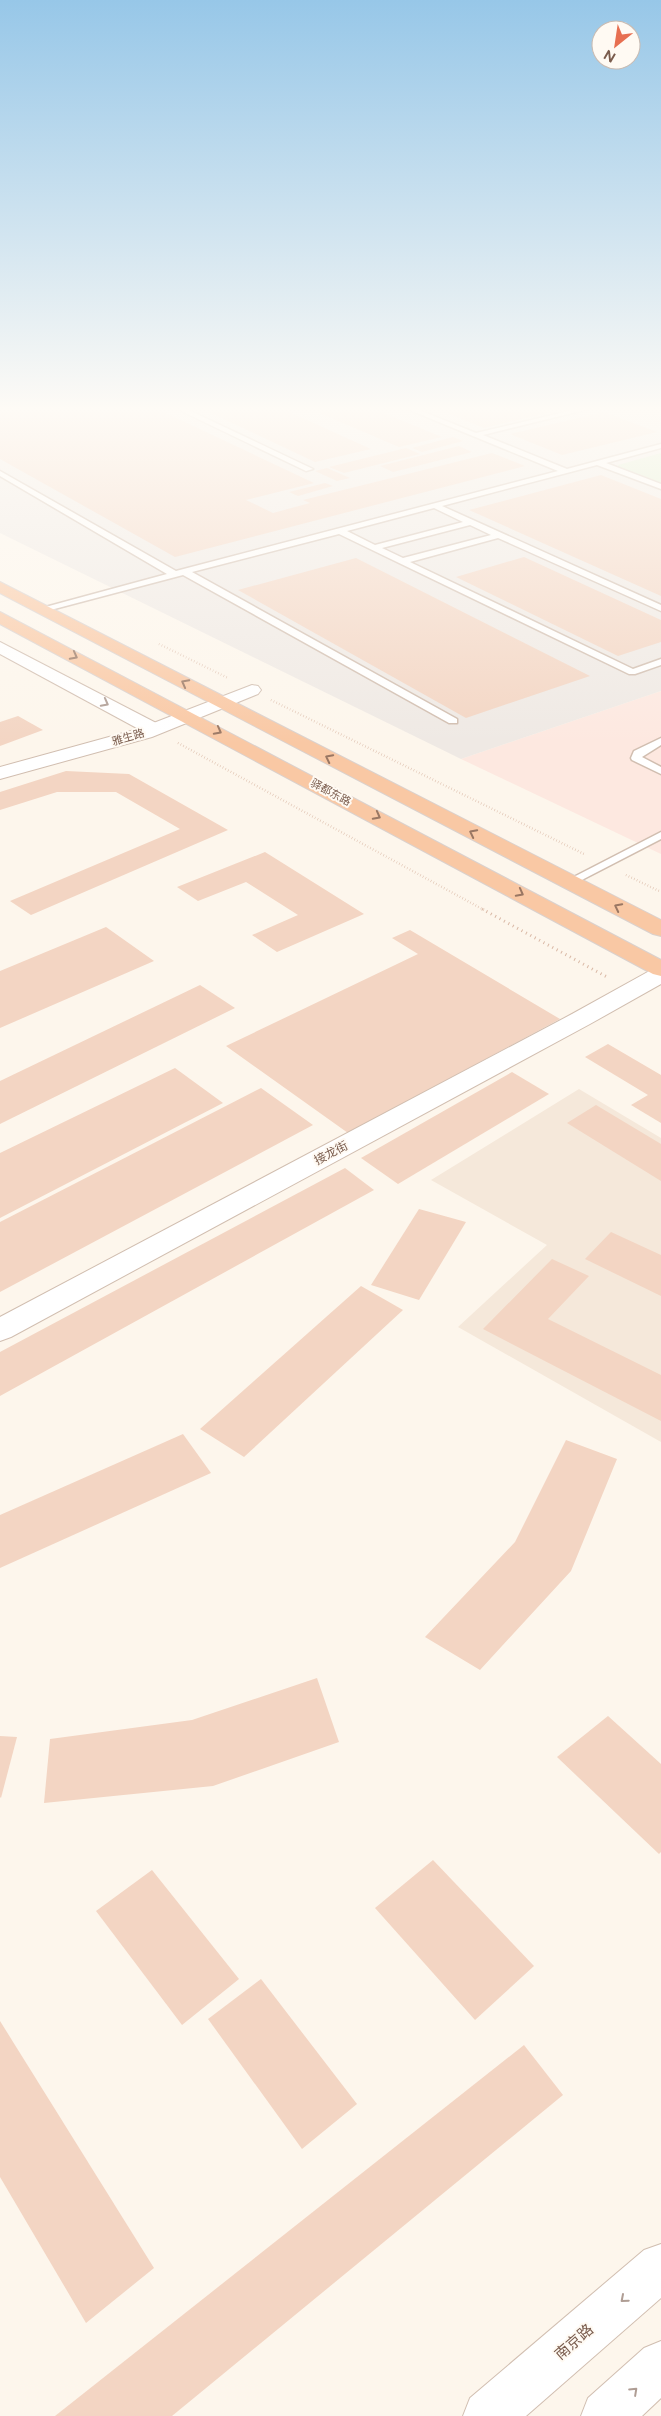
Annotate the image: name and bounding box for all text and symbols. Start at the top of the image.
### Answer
north arrow [591,20,641,70]
text: N [601,46,619,66]
one-way arrow [69,650,78,660]
one-way arrow [181,679,190,689]
one-way arrow [99,697,108,707]
one-way arrow [213,725,222,735]
street label: 雅生路 [110,727,146,748]
one-way arrow [325,754,334,764]
street label: 驿都东路 [308,776,353,809]
one-way arrow [371,810,380,820]
one-way arrow [470,829,479,839]
one-way arrow [515,887,524,897]
one-way arrow [614,903,623,913]
street label: 接龙街 [312,1138,350,1168]
one-way arrow [621,2293,630,2302]
street label: 南京路 [551,2320,597,2364]
one-way arrow [628,2387,637,2396]

